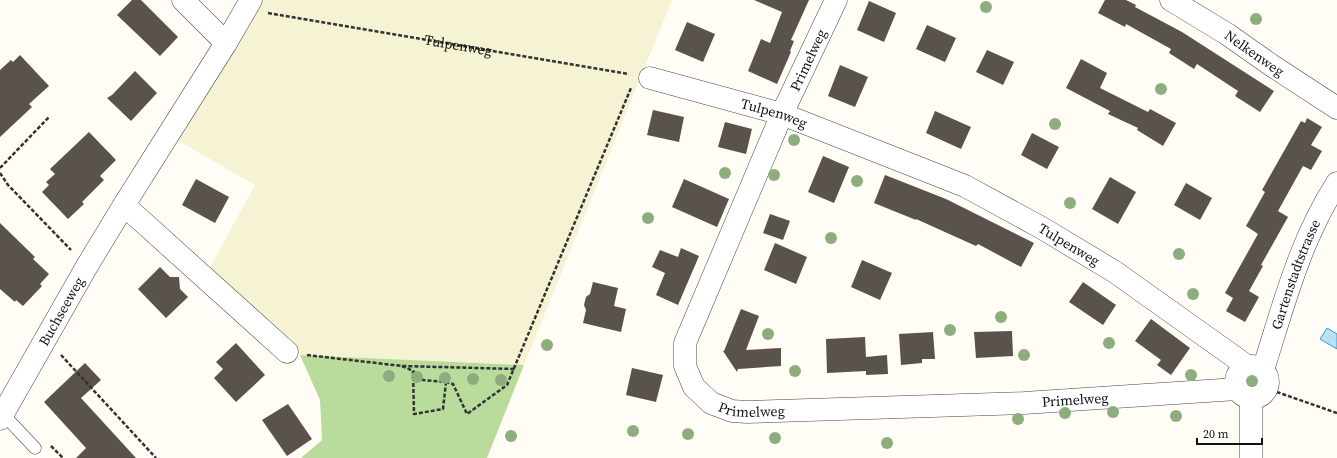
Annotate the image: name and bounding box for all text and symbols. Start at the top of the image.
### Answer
street label: Nelkenweg [1221,25,1288,81]
street label: Primelweg [785,26,831,94]
street label: Tulpenweg [423,30,494,61]
street label: Tulpenweg [739,93,810,133]
street label: Gartenstadtstrasse [1266,216,1325,332]
street label: Tulpenweg [1035,218,1104,271]
street label: Buchseeweg [34,273,89,349]
street label: Primelweg [1041,387,1109,412]
street label: Primelweg [715,397,785,422]
scale bar [1197,420,1262,446]
text: 20 m [1203,426,1229,442]

